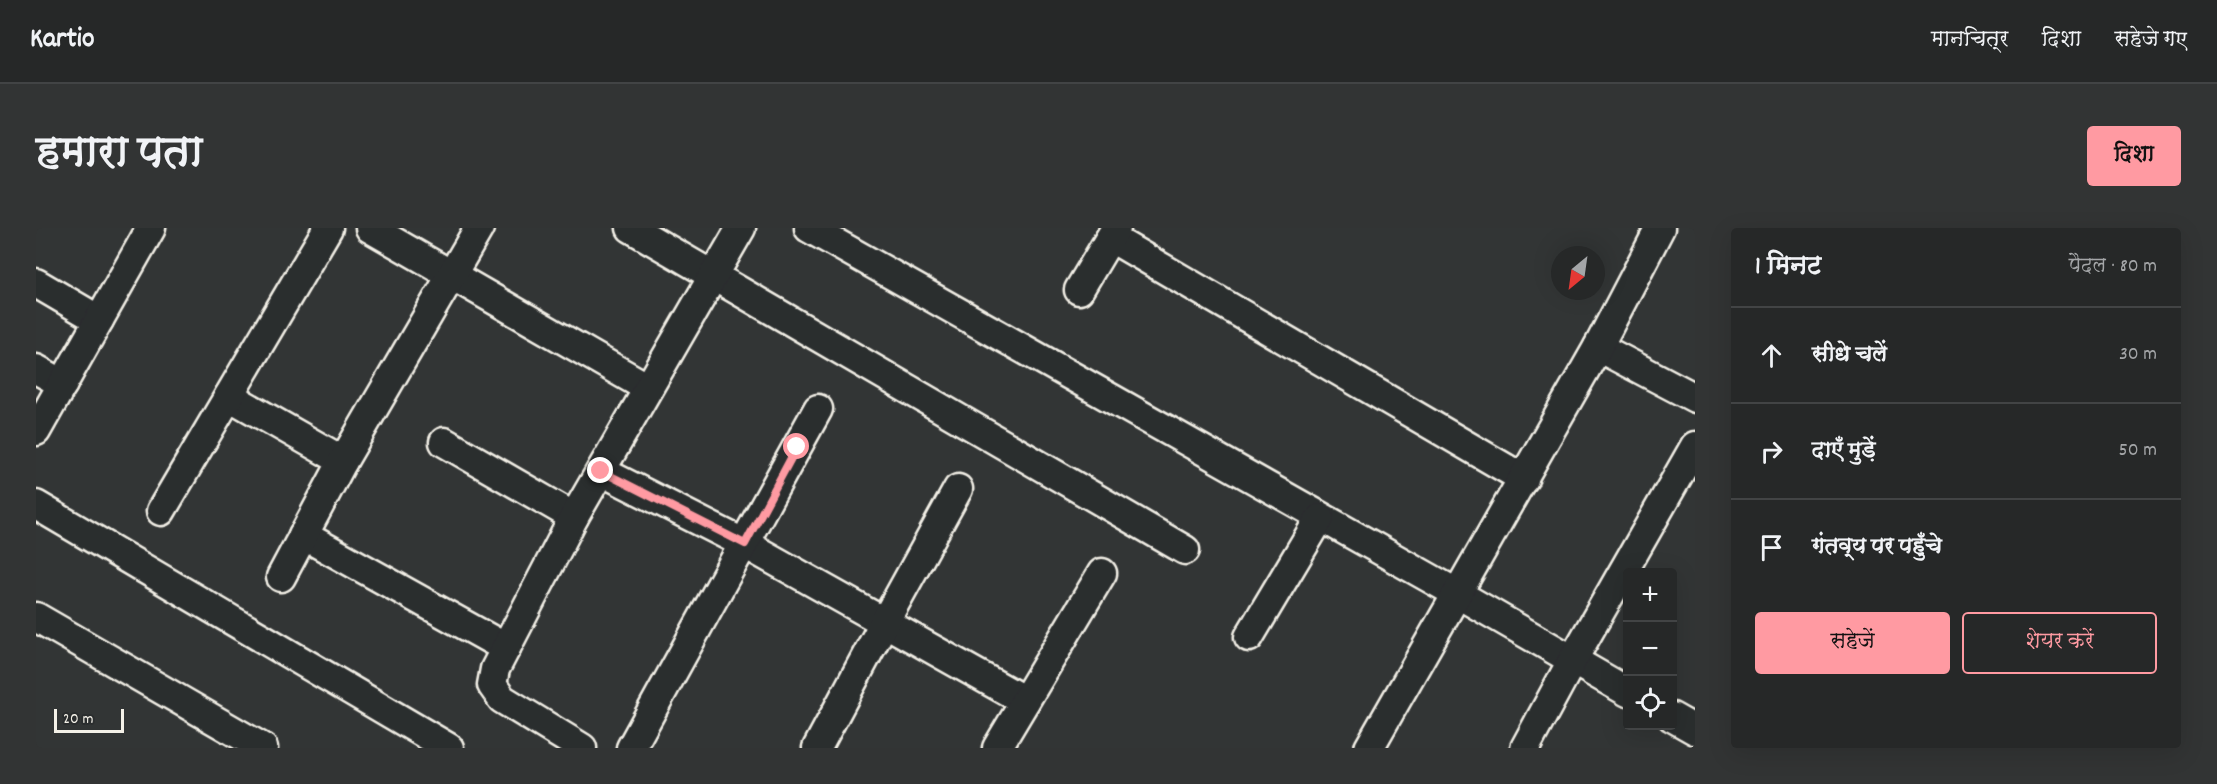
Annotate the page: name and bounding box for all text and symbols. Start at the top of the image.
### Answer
text: Kartio [30,21,94,61]
text: मानचित्र [1931,26,2008,56]
text: दिशा [2041,26,2081,56]
text: सहेजे गए [2114,26,2187,56]
text: हमारा पता [36,126,203,186]
button: दिशा [2087,126,2181,186]
north arrow [1551,246,1605,300]
text: 1 मिनट [1755,249,1821,286]
text: पैदल · 80 m [2069,253,2157,281]
icon: ahead [1755,339,1788,372]
text: सीधे चलें [1812,340,1887,371]
text: 30 m [2119,341,2157,369]
route start [783,433,809,459]
icon: right [1755,435,1788,468]
text: दाएँ मुड़ें [1812,436,1876,467]
text: 50 m [2119,437,2157,465]
route end [587,457,613,483]
icon: arrive [1755,531,1788,564]
text: गंतव्य पर पहुँचे [1812,532,1942,563]
map controls [1623,568,1677,730]
button: + [1623,568,1677,622]
button: सहेजें [1755,612,1950,674]
button: शेयर करें [1962,612,2157,674]
button: − [1623,622,1677,676]
button: locate [1623,676,1677,730]
scale bar [54,706,124,733]
text: 20 m [63,708,93,731]

